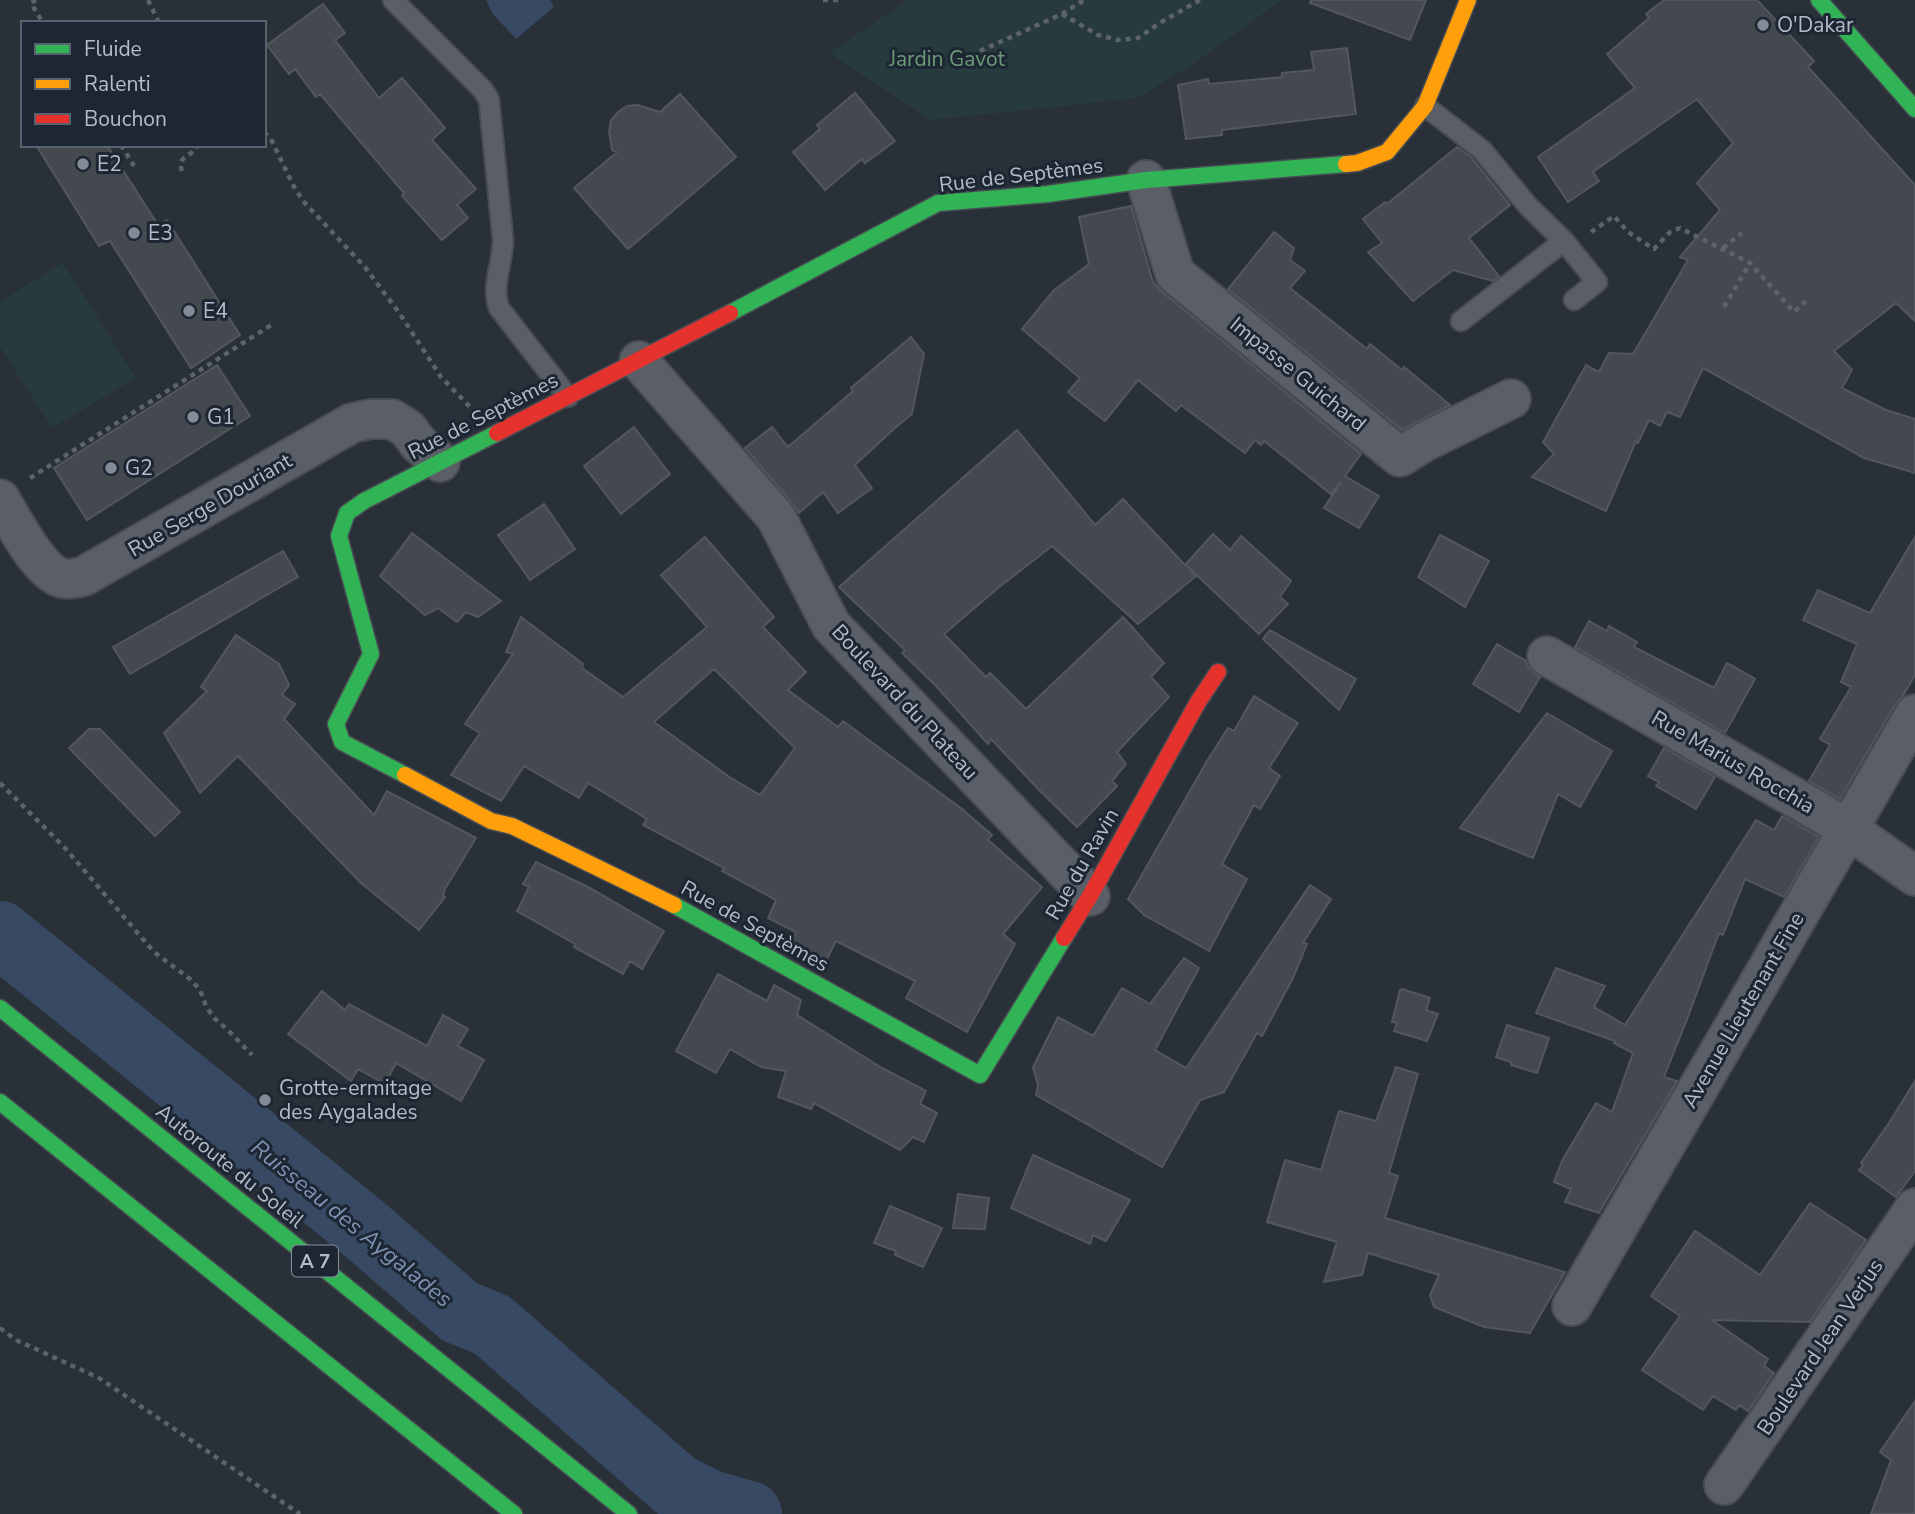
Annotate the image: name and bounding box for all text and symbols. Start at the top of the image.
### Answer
place label: O'Dakar [1777,11,1854,39]
marker: O'Dakar [1755,17,1771,33]
legend [21,21,266,147]
text: Fluide [84,35,142,63]
park label: Jardin Gavot [888,45,1005,73]
text: Ralenti [84,70,151,98]
text: Bouchon [84,105,167,133]
place label: E2 [97,150,122,178]
street label: Rue de Septèmes [937,151,1105,199]
marker: E2 [75,156,91,172]
place label: E3 [148,219,173,247]
marker: E3 [126,225,142,241]
place label: E4 [203,297,228,325]
marker: E4 [181,303,197,319]
street label: Impasse Guichard [1224,310,1372,438]
street label: Rue de Septèmes [403,366,563,466]
place label: G1 [207,403,235,431]
marker: G1 [185,409,201,425]
street label: Rue Serge Douriant [123,446,297,563]
place label: G2 [125,454,153,482]
marker: G2 [103,460,119,476]
street label: Boulevard du Plateau [826,618,984,786]
street label: Rue Marius Rocchia [1646,704,1820,820]
street label: Rue du Ravin [1039,803,1125,925]
street label: Rue de Septèmes [676,874,834,978]
street label: Avenue Lieutenant Fine [1675,907,1811,1113]
place label: Grotte-ermitage des Aygalades [279,1074,432,1126]
marker: Grotte-ermitage des Aygalades [257,1092,273,1108]
street label: Autoroute du Soleil [150,1098,311,1235]
water label: Ruisseau des Aygalades [244,1132,459,1314]
road number: A 7 [292,1246,338,1276]
street label: Boulevard Jean Verjus [1751,1253,1889,1441]

